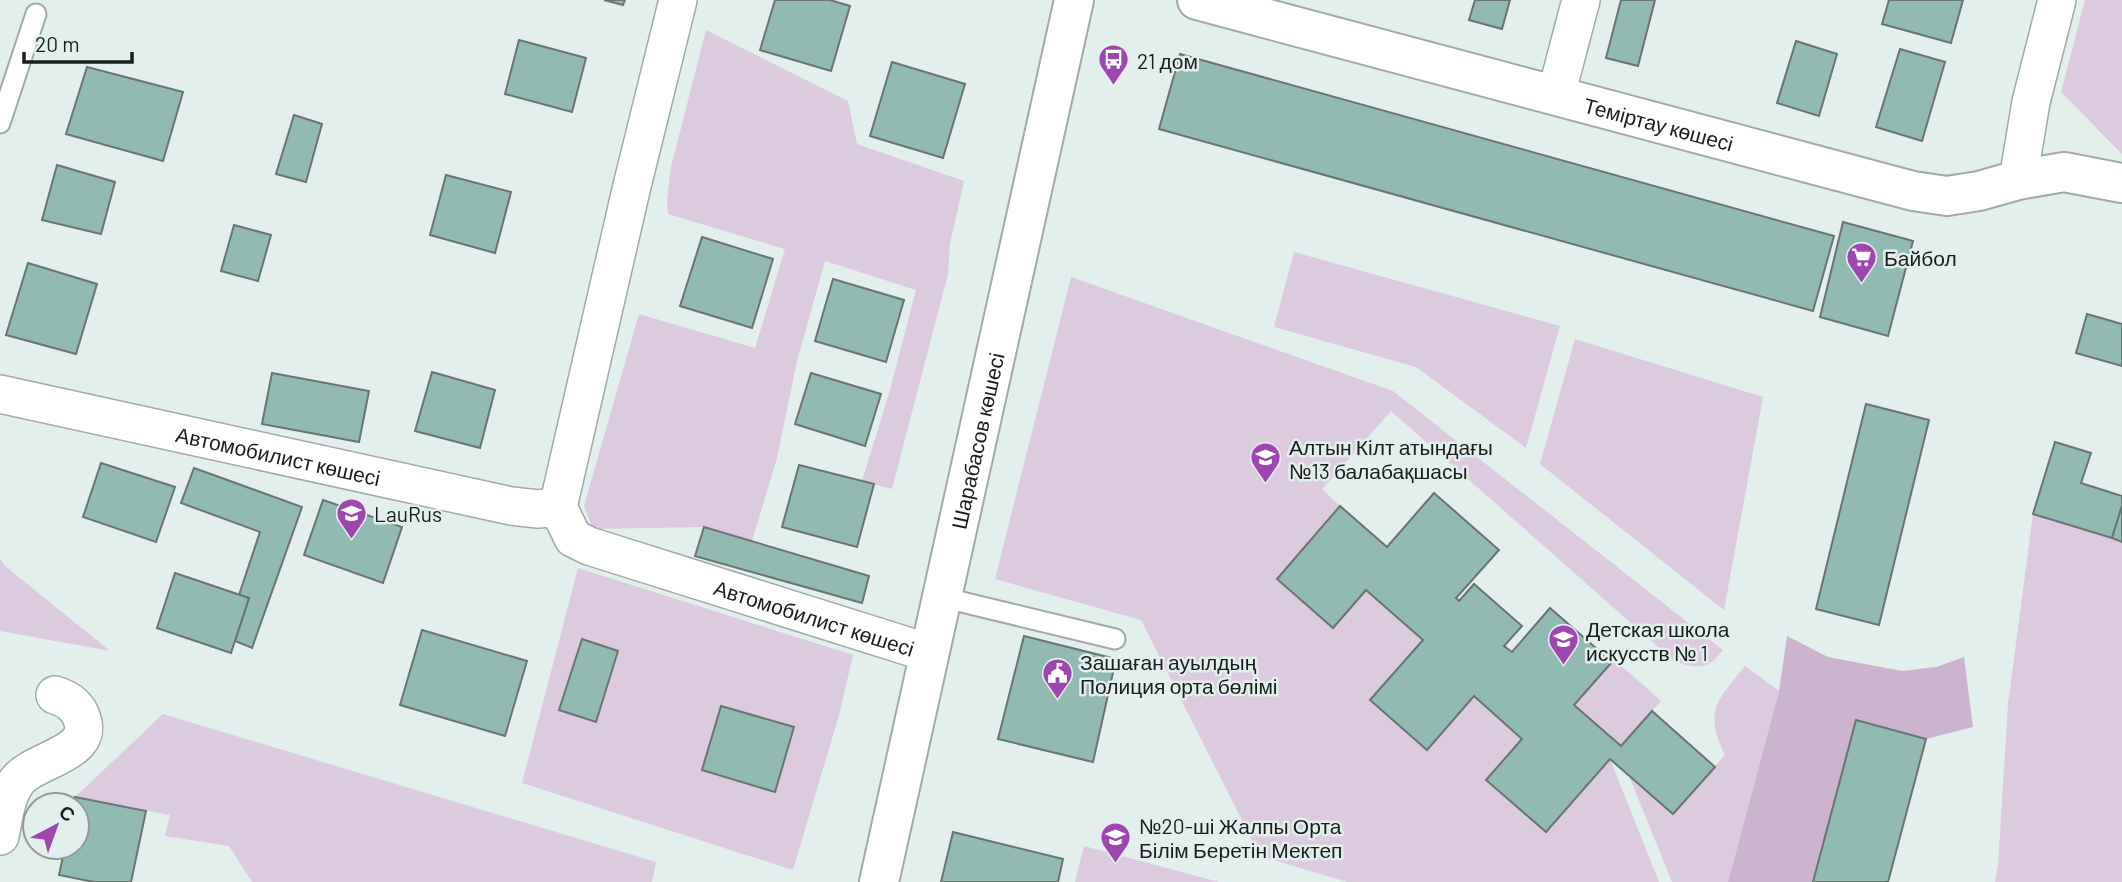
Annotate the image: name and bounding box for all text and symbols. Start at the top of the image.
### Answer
scale bar [24,21,133,65]
text: 20 m [35,31,80,56]
bus stop icon: 21 дом [1097,43,1131,87]
place label: 21 дом [1137,48,1198,73]
street label: Теміртау көшесі [1581,91,1736,155]
supermarket icon: Байбол [1844,240,1878,284]
place label: Байбол [1884,245,1957,270]
street label: Шарабасов көшесі [945,350,1008,531]
street label: Автомобилист көшесі [174,420,383,490]
place label: Алтын Кілт атындағы №13 балабақшасы [1289,434,1493,483]
school or university icon: Алтын Кілт атындағы №13 балабақшасы [1249,441,1283,485]
school or university icon: LauRus [334,496,368,540]
place label: LauRus [374,501,442,526]
street label: Автомобилист көшесі [711,574,918,660]
place label: Детская школа искусств № 1 [1586,616,1730,665]
school or university icon: Детская школа искусств № 1 [1546,623,1580,667]
place label: Зашаған ауылдың Полиция орта бөлімі [1080,649,1278,698]
public building icon: Зашаған ауылдың Полиция орта бөлімі [1040,656,1074,700]
north arrow [21,791,91,861]
text: С [55,800,80,826]
place label: №20-ші Жалпы Орта Білім Беретін Мектеп [1139,813,1342,862]
school or university icon: №20-ші Жалпы Орта Білім Беретін Мектеп [1099,820,1133,864]

